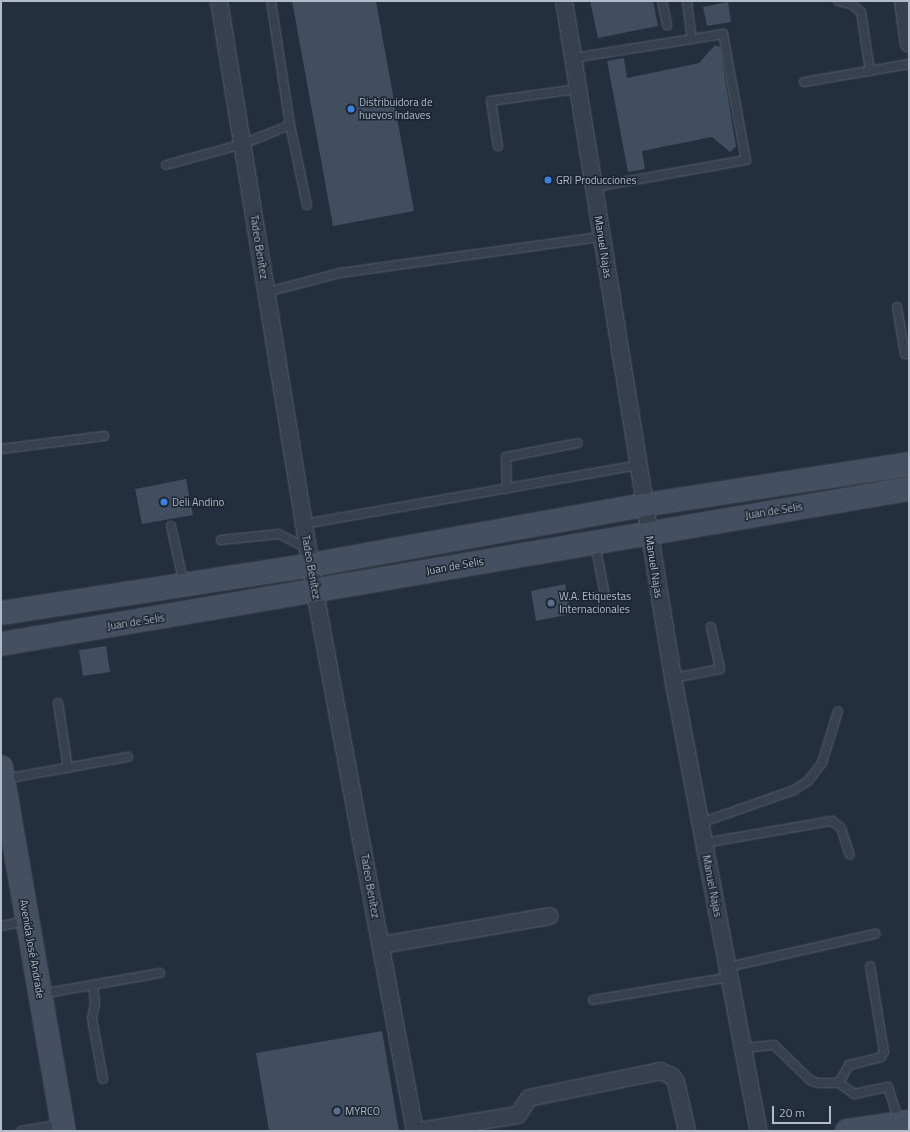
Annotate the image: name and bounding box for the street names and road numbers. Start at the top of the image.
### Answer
street label: Tadeo Benítez [247,214,271,280]
street label: Manuel Najas [592,215,614,279]
street label: Juan de Selis [744,500,804,522]
street label: Tadeo Benítez [299,534,323,600]
street label: Manuel Najas [643,535,665,599]
street label: Juan de Selis [425,554,485,578]
street label: Juan de Selis [106,611,166,633]
street label: Tadeo Benítez [358,853,382,919]
street label: Manuel Najas [700,854,724,918]
street label: Avenida José Andrade [17,899,47,999]

